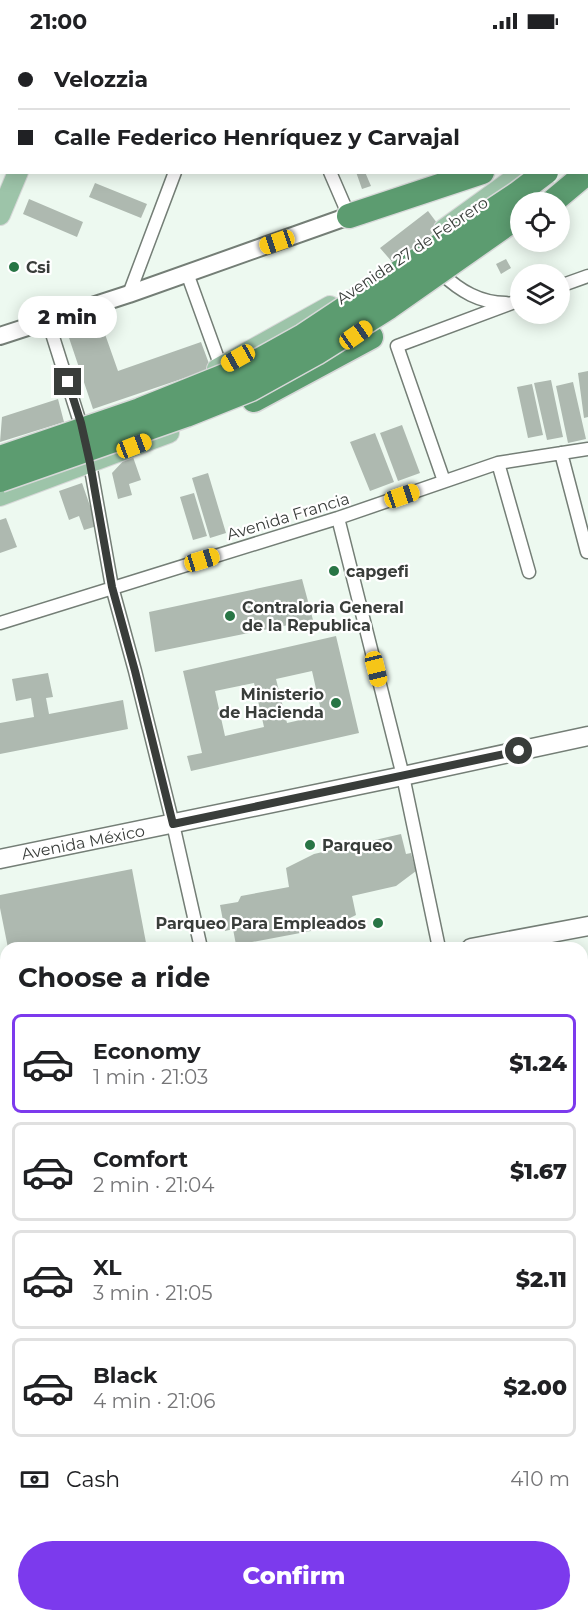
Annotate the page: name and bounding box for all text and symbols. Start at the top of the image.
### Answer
text: 21:00 [30,8,87,35]
text: Velozzia [54,66,148,93]
text: Calle Federico Henríquez y Carvajal [54,124,460,151]
map controls [510,192,570,324]
button: locate [510,192,570,252]
street label: Avenida 27 de Febrero [333,193,492,308]
car [257,228,297,256]
place label: Csi [26,258,51,277]
marker: Csi [7,260,21,274]
button: layers [510,264,570,324]
callout: 2 min [19,295,118,337]
text: 2 min [38,305,97,329]
car [336,317,376,353]
car [218,341,258,375]
route end [54,368,81,395]
car [114,431,154,461]
car [382,482,422,510]
street label: Avenida Francia [224,489,352,544]
car [182,546,222,574]
place label: capgefi [346,562,409,581]
marker: capgefi [327,564,341,578]
place label: Contraloria General de la Republica [242,598,404,635]
marker: Contraloria General de la Republica [223,609,237,623]
car [363,649,389,689]
place label: Ministerio de Hacienda [219,685,324,722]
marker: Ministerio de Hacienda [329,696,343,710]
route start [505,737,532,764]
street label: Avenida México [20,821,146,864]
place label: Parqueo [322,836,393,855]
marker: Parqueo [303,838,317,852]
place label: Parqueo Para Empleados [156,914,366,933]
marker: Parqueo Para Empleados [371,916,385,930]
text: Choose a ride [18,961,210,994]
icon: car [21,1037,75,1091]
text: Economy [93,1038,201,1065]
text: $1.24 [509,1050,567,1077]
text: 1 min · 21:03 [93,1065,208,1089]
icon: car [21,1145,75,1199]
text: Comfort [93,1146,188,1173]
text: $1.67 [510,1158,567,1185]
text: 2 min · 21:04 [93,1173,215,1197]
icon: car [21,1253,75,1307]
text: XL [93,1254,122,1281]
text: $2.11 [516,1266,567,1293]
text: 3 min · 21:05 [93,1281,213,1305]
icon: car [21,1361,75,1415]
text: Black [93,1362,157,1389]
text: $2.00 [503,1374,567,1401]
text: 4 min · 21:06 [93,1389,215,1413]
icon: cash [18,1463,51,1496]
text: Cash [66,1466,120,1493]
text: 410 m [510,1467,570,1491]
button: Confirm [18,1541,570,1610]

